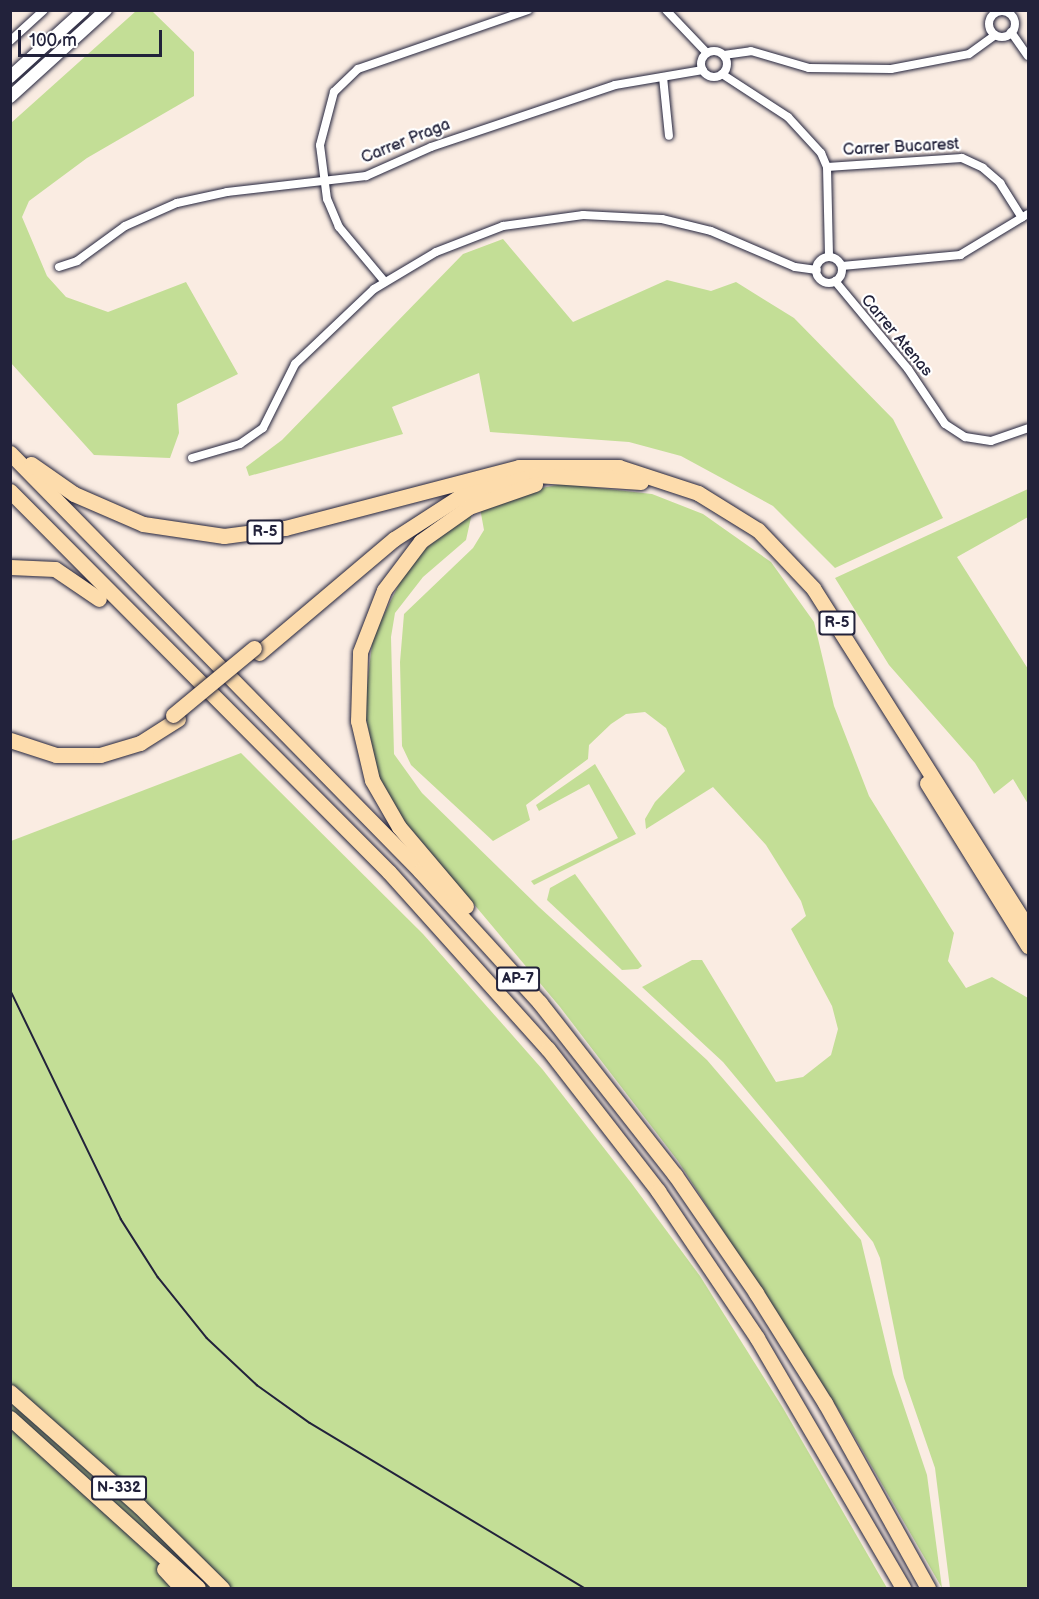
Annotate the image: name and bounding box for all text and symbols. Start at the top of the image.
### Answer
scale bar [21,18,165,56]
text: 100 m [29,30,77,51]
street label: Carrer Praga [359,115,453,169]
street label: Carrer Bucarest [842,135,960,161]
street label: Carrer Atenas [856,291,936,381]
road number: R-5 [246,520,284,544]
road number: R-5 [818,611,856,635]
road number: AP-7 [496,967,540,991]
road number: N-332 [90,1476,148,1500]

